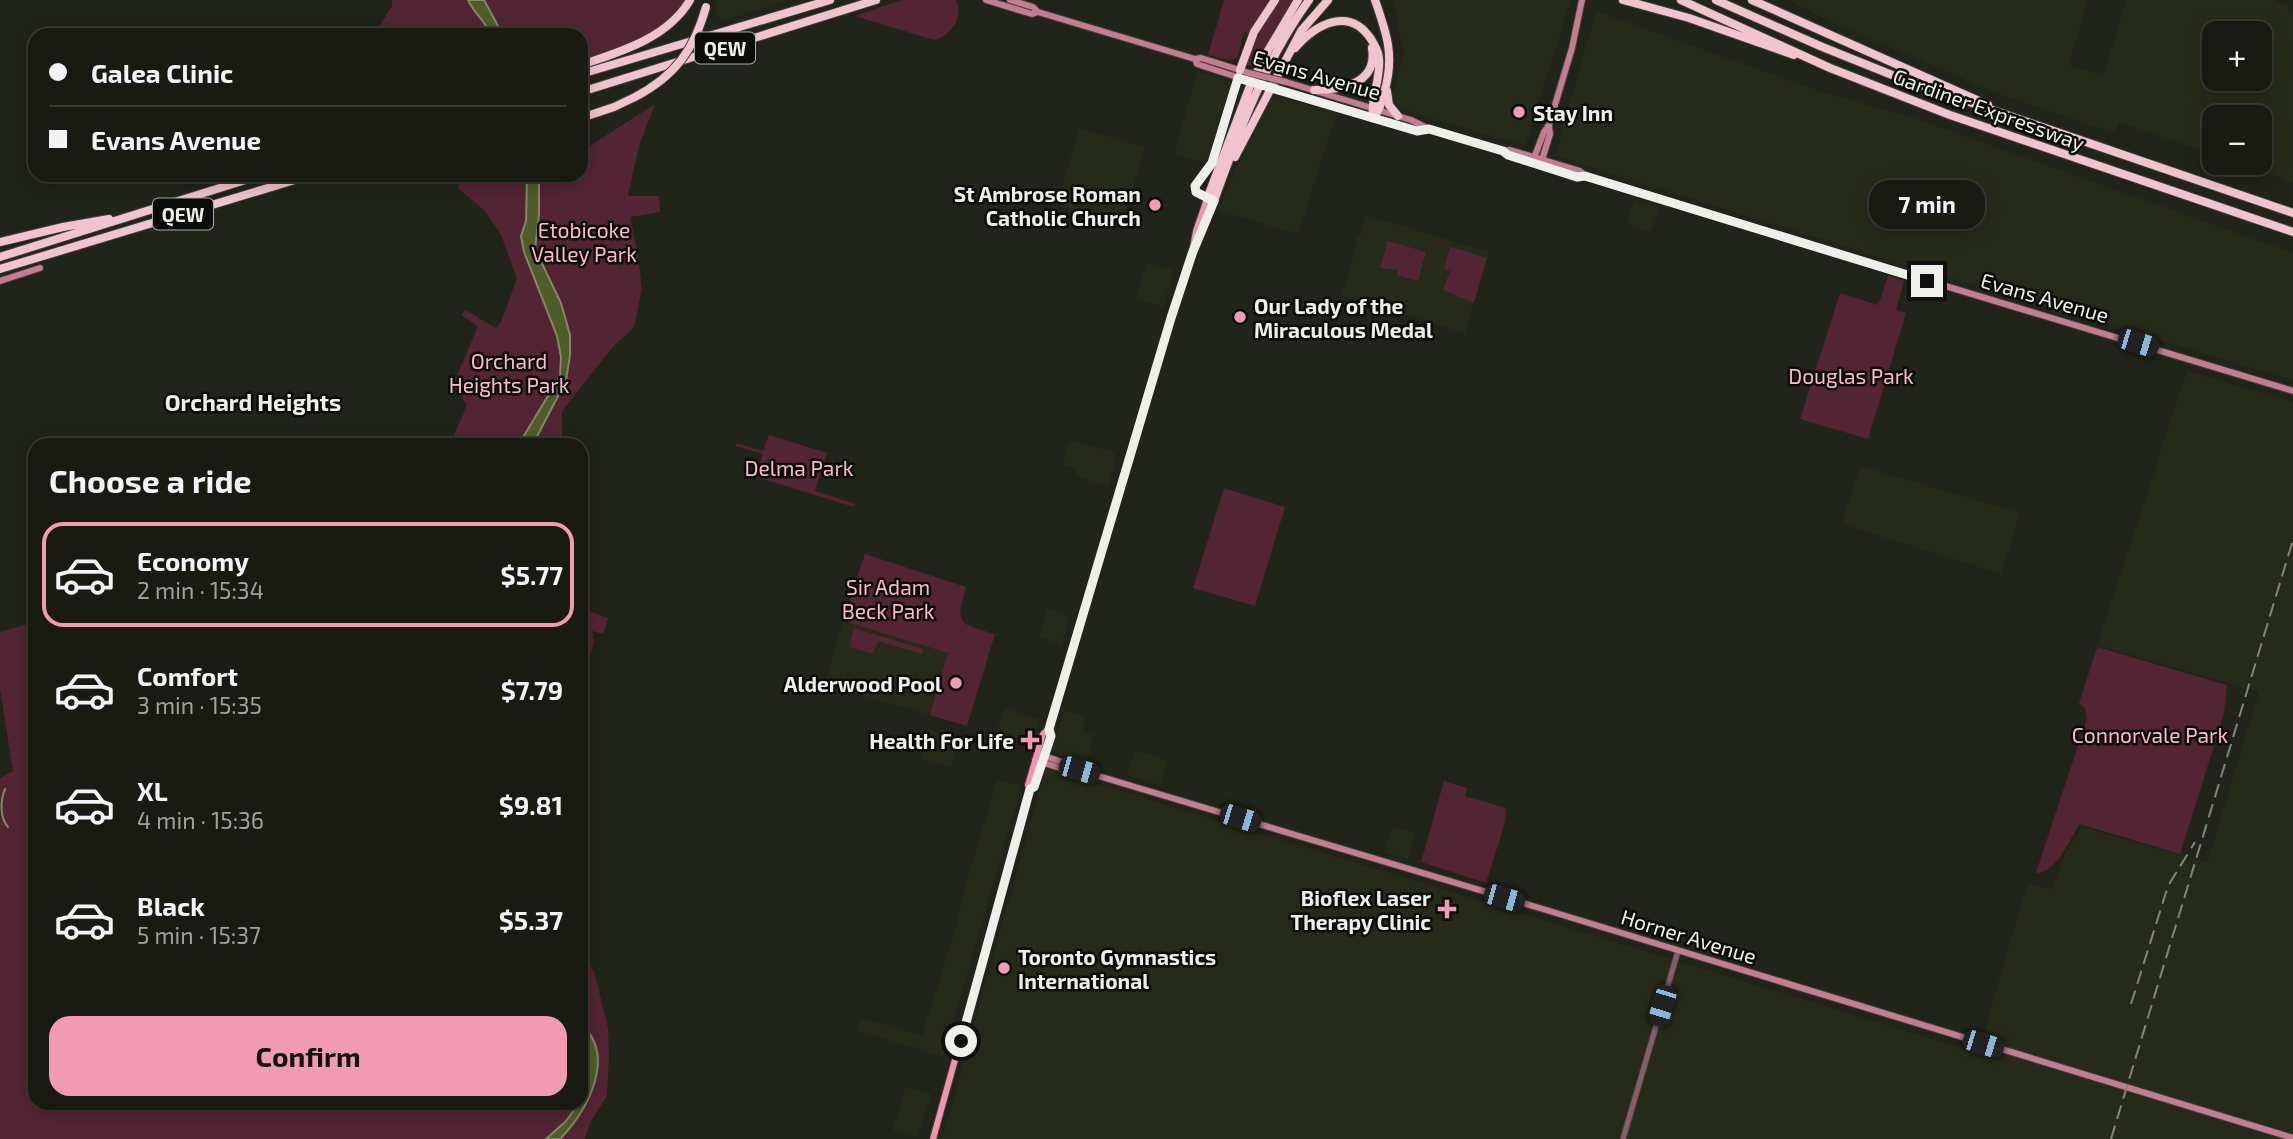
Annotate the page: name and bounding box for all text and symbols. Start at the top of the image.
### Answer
map controls [2202,21,2272,175]
button: + [2202,21,2272,91]
road number: QEW [695,32,755,64]
street label: Evans Avenue [1250,44,1384,104]
text: Galea Clinic [91,57,233,88]
street label: Gardiner Expressway [1890,63,2088,155]
place label: Stay Inn [1533,100,1613,126]
marker: Stay Inn [1511,104,1527,120]
button: − [2202,105,2272,175]
text: Evans Avenue [91,124,261,155]
callout: 7 min [1869,180,1985,229]
place label: St Ambrose Roman Catholic Church [954,181,1141,230]
text: 7 min [1898,190,1956,218]
marker: St Ambrose Roman Catholic Church [1147,197,1163,213]
road number: QEW [153,198,213,230]
park label: Etobicoke Valley Park [531,217,637,266]
route end [1911,265,1943,297]
street label: Evans Avenue [1978,267,2112,327]
place label: Our Lady of the Miraculous Medal [1254,293,1433,342]
marker: Our Lady of the Miraculous Medal [1232,309,1248,325]
car [2115,327,2162,359]
park label: Orchard Heights Park [449,348,570,397]
park label: Douglas Park [1788,363,1914,388]
district label: Orchard Heights [165,388,341,416]
park label: Delma Park [744,455,854,480]
text: Choose a ride [49,461,252,499]
icon: car [53,543,116,606]
text: Economy [137,545,249,576]
text: $5.77 [501,559,563,590]
park label: Sir Adam Beck Park [842,574,935,623]
text: 2 min · 15:34 [137,576,264,604]
icon: car [53,658,116,721]
text: Comfort [137,660,238,691]
place label: Alderwood Pool [784,671,942,696]
text: $7.79 [501,674,563,705]
marker: Alderwood Pool [948,675,964,691]
text: 3 min · 15:35 [137,691,262,719]
park label: Connorvale Park [2072,722,2228,747]
place label: Health For Life [869,728,1014,753]
marker: Health For Life [1020,730,1040,750]
car [1056,754,1103,786]
icon: car [53,773,116,836]
text: XL [137,775,168,806]
text: $9.81 [499,789,563,820]
car [1217,802,1264,834]
text: 4 min · 15:36 [137,806,264,834]
car [1481,882,1528,914]
place label: Bioflex Laser Therapy Clinic [1290,885,1431,935]
icon: car [53,888,116,951]
text: Black [137,890,205,921]
marker: Bioflex Laser Therapy Clinic [1437,899,1457,919]
text: $5.37 [499,904,563,935]
street label: Horner Avenue [1618,904,1760,968]
text: 5 min · 15:37 [137,921,261,949]
place label: Toronto Gymnastics International [1018,944,1216,993]
marker: Toronto Gymnastics International [996,960,1012,976]
car [1646,983,1679,1029]
button: Confirm [49,1016,567,1096]
route start [945,1025,977,1057]
car [1960,1028,2007,1060]

